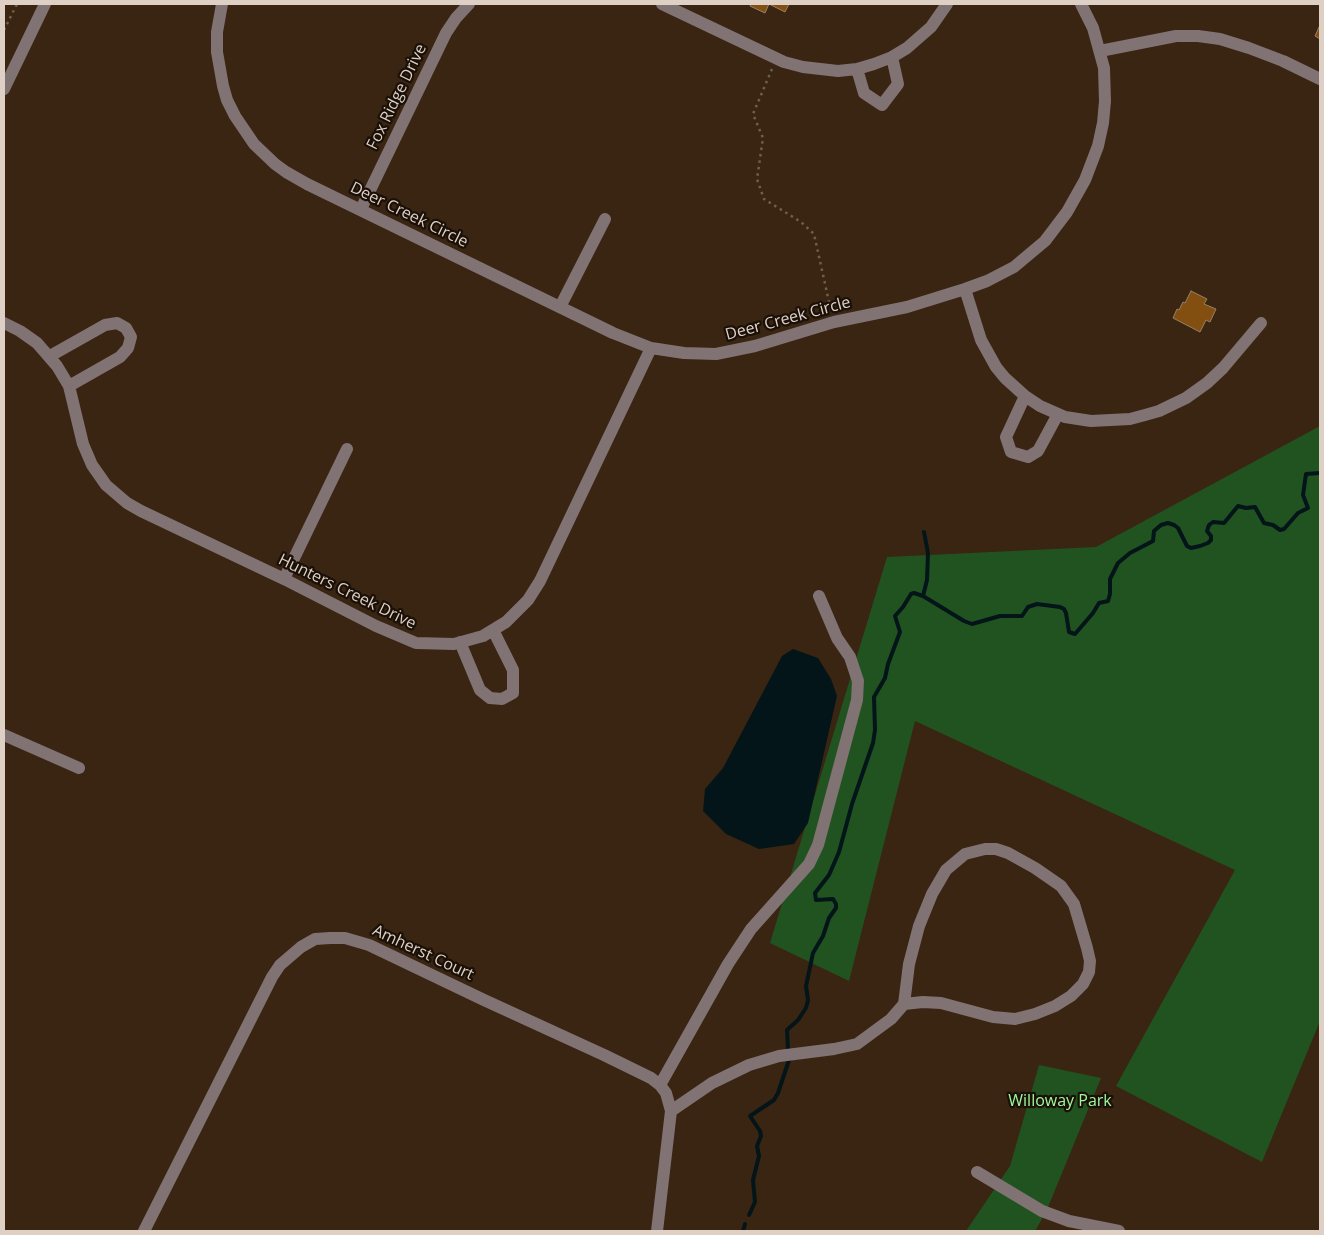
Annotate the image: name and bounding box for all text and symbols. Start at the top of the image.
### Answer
street label: Fox Ridge Drive [363,41,431,153]
street label: Deer Creek Circle [347,178,471,252]
street label: Deer Creek Circle [723,293,853,345]
street label: Hunters Creek Drive [275,550,419,634]
street label: Amherst Court [369,921,477,985]
park label: Willoway Park [1008,1091,1112,1111]

